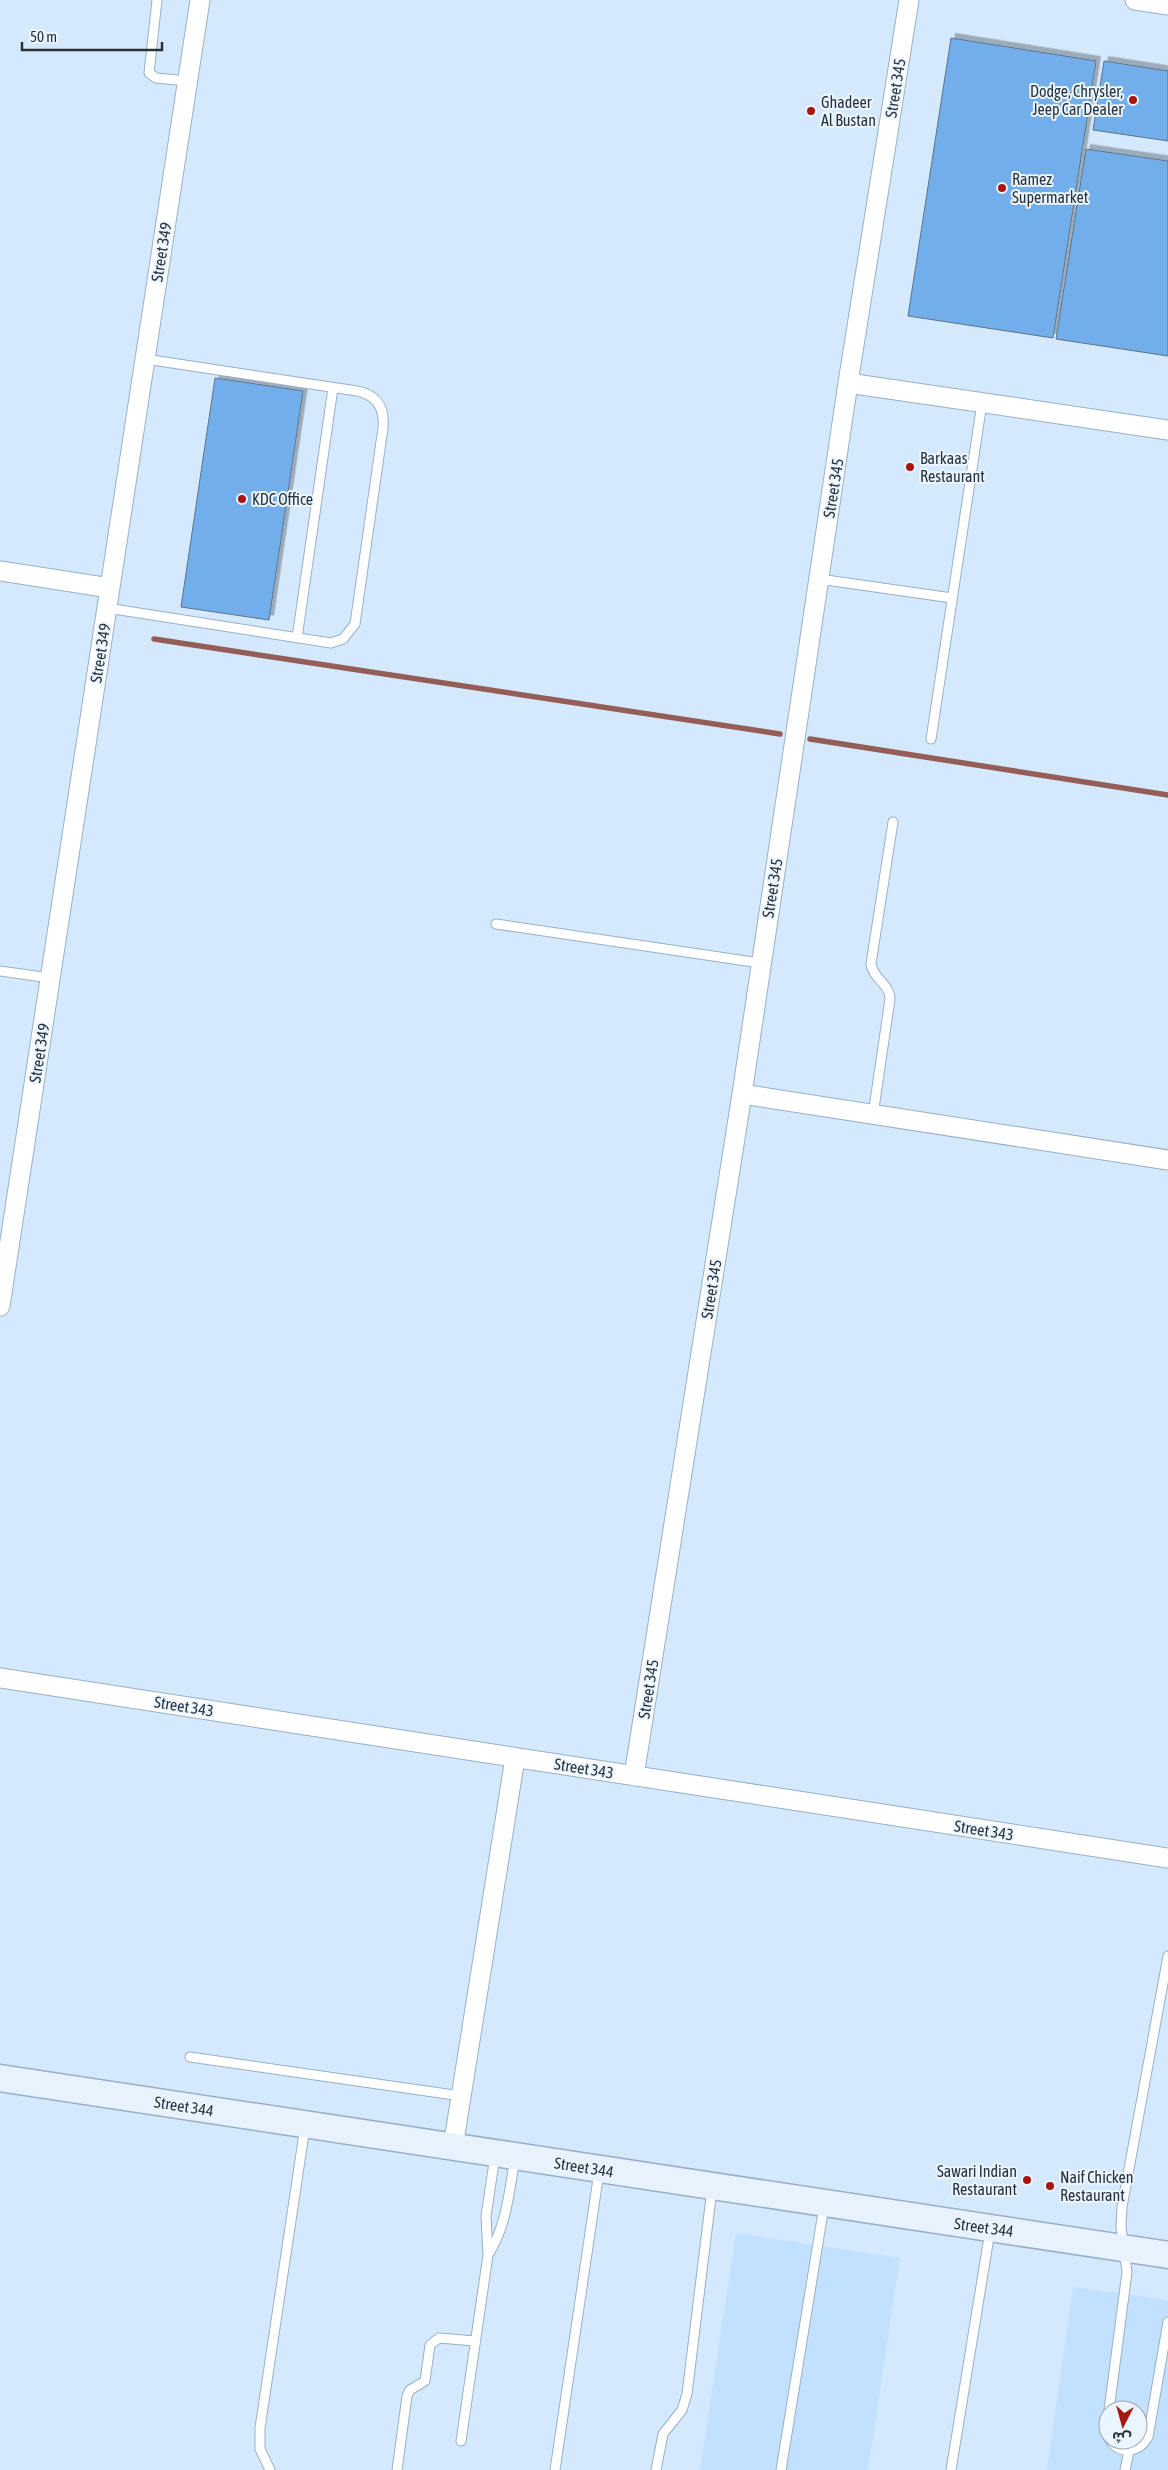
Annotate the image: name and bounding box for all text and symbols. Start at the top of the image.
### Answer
scale bar [22,20,162,52]
text: 50 m [30,28,57,45]
street label: Street 345 [881,57,909,119]
place label: Dodge, Chrysler, Jeep Car Dealer [1030,82,1123,119]
place label: Ghadeer Al Bustan [821,93,876,129]
marker: Dodge, Chrysler, Jeep Car Dealer [1127,94,1139,106]
marker: Ghadeer Al Bustan [805,105,817,117]
place label: Ramez Supermarket [1012,170,1089,207]
marker: Ramez Supermarket [996,182,1008,194]
street label: Street 349 [147,221,175,283]
place label: Barkaas Restaurant [920,449,985,485]
street label: Street 345 [819,457,847,519]
marker: Barkaas Restaurant [904,461,916,473]
place label: KDC Office [252,490,313,508]
marker: KDC Office [236,493,248,505]
street label: Street 349 [86,622,114,684]
street label: Street 345 [758,857,786,919]
street label: Street 349 [25,1022,53,1084]
street label: Street 345 [697,1258,725,1320]
street label: Street 345 [634,1658,662,1720]
street label: Street 343 [153,1692,215,1720]
street label: Street 343 [553,1754,615,1782]
street label: Street 343 [953,1816,1015,1844]
street label: Street 344 [153,2092,215,2120]
street label: Street 344 [553,2153,615,2181]
place label: Sawari Indian Restaurant [937,2162,1017,2198]
place label: Naif Chicken Restaurant [1060,2168,1133,2204]
marker: Sawari Indian Restaurant [1021,2174,1033,2186]
marker: Naif Chicken Restaurant [1044,2180,1056,2192]
street label: Street 344 [953,2214,1015,2240]
north arrow [1098,2400,1148,2450]
text: ش [1111,2429,1132,2447]

